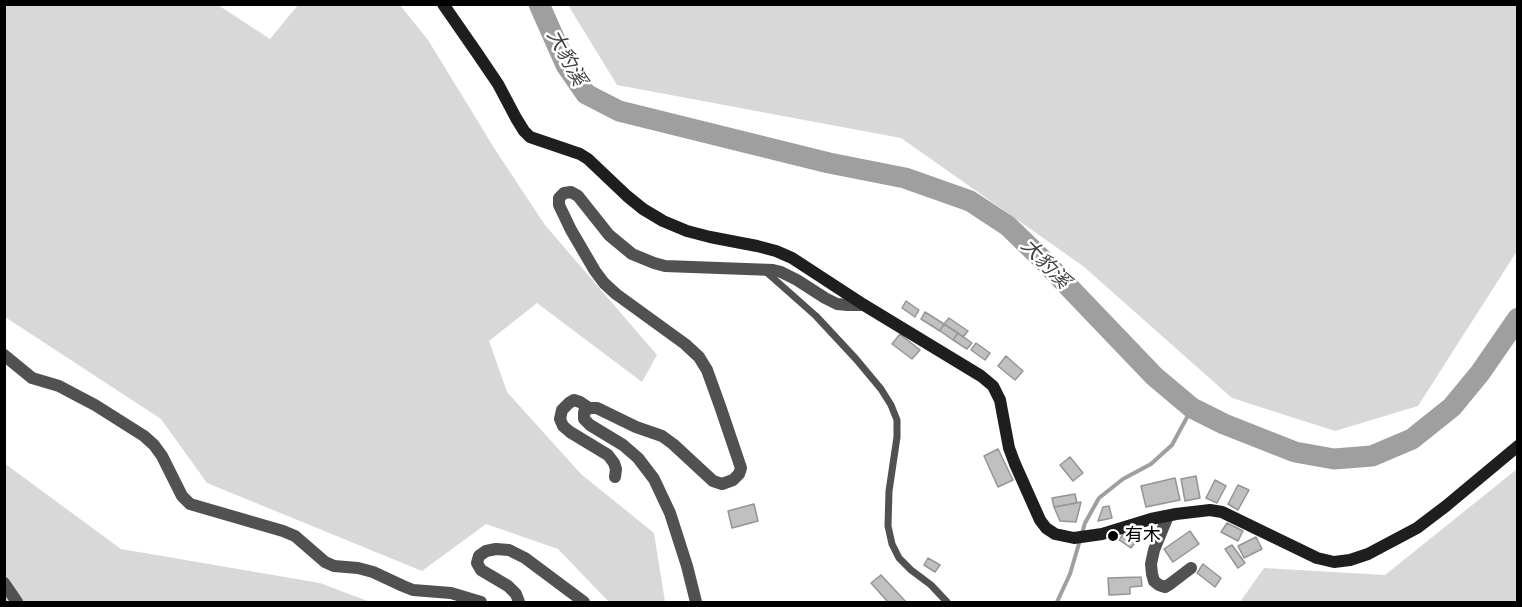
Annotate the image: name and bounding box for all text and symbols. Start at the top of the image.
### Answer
water label: 大豹溪 [541,26,591,90]
water label: 大豹溪 [1016,234,1074,294]
place label: 有木 [1125,525,1161,547]
marker: 有木 [1106,529,1120,543]

